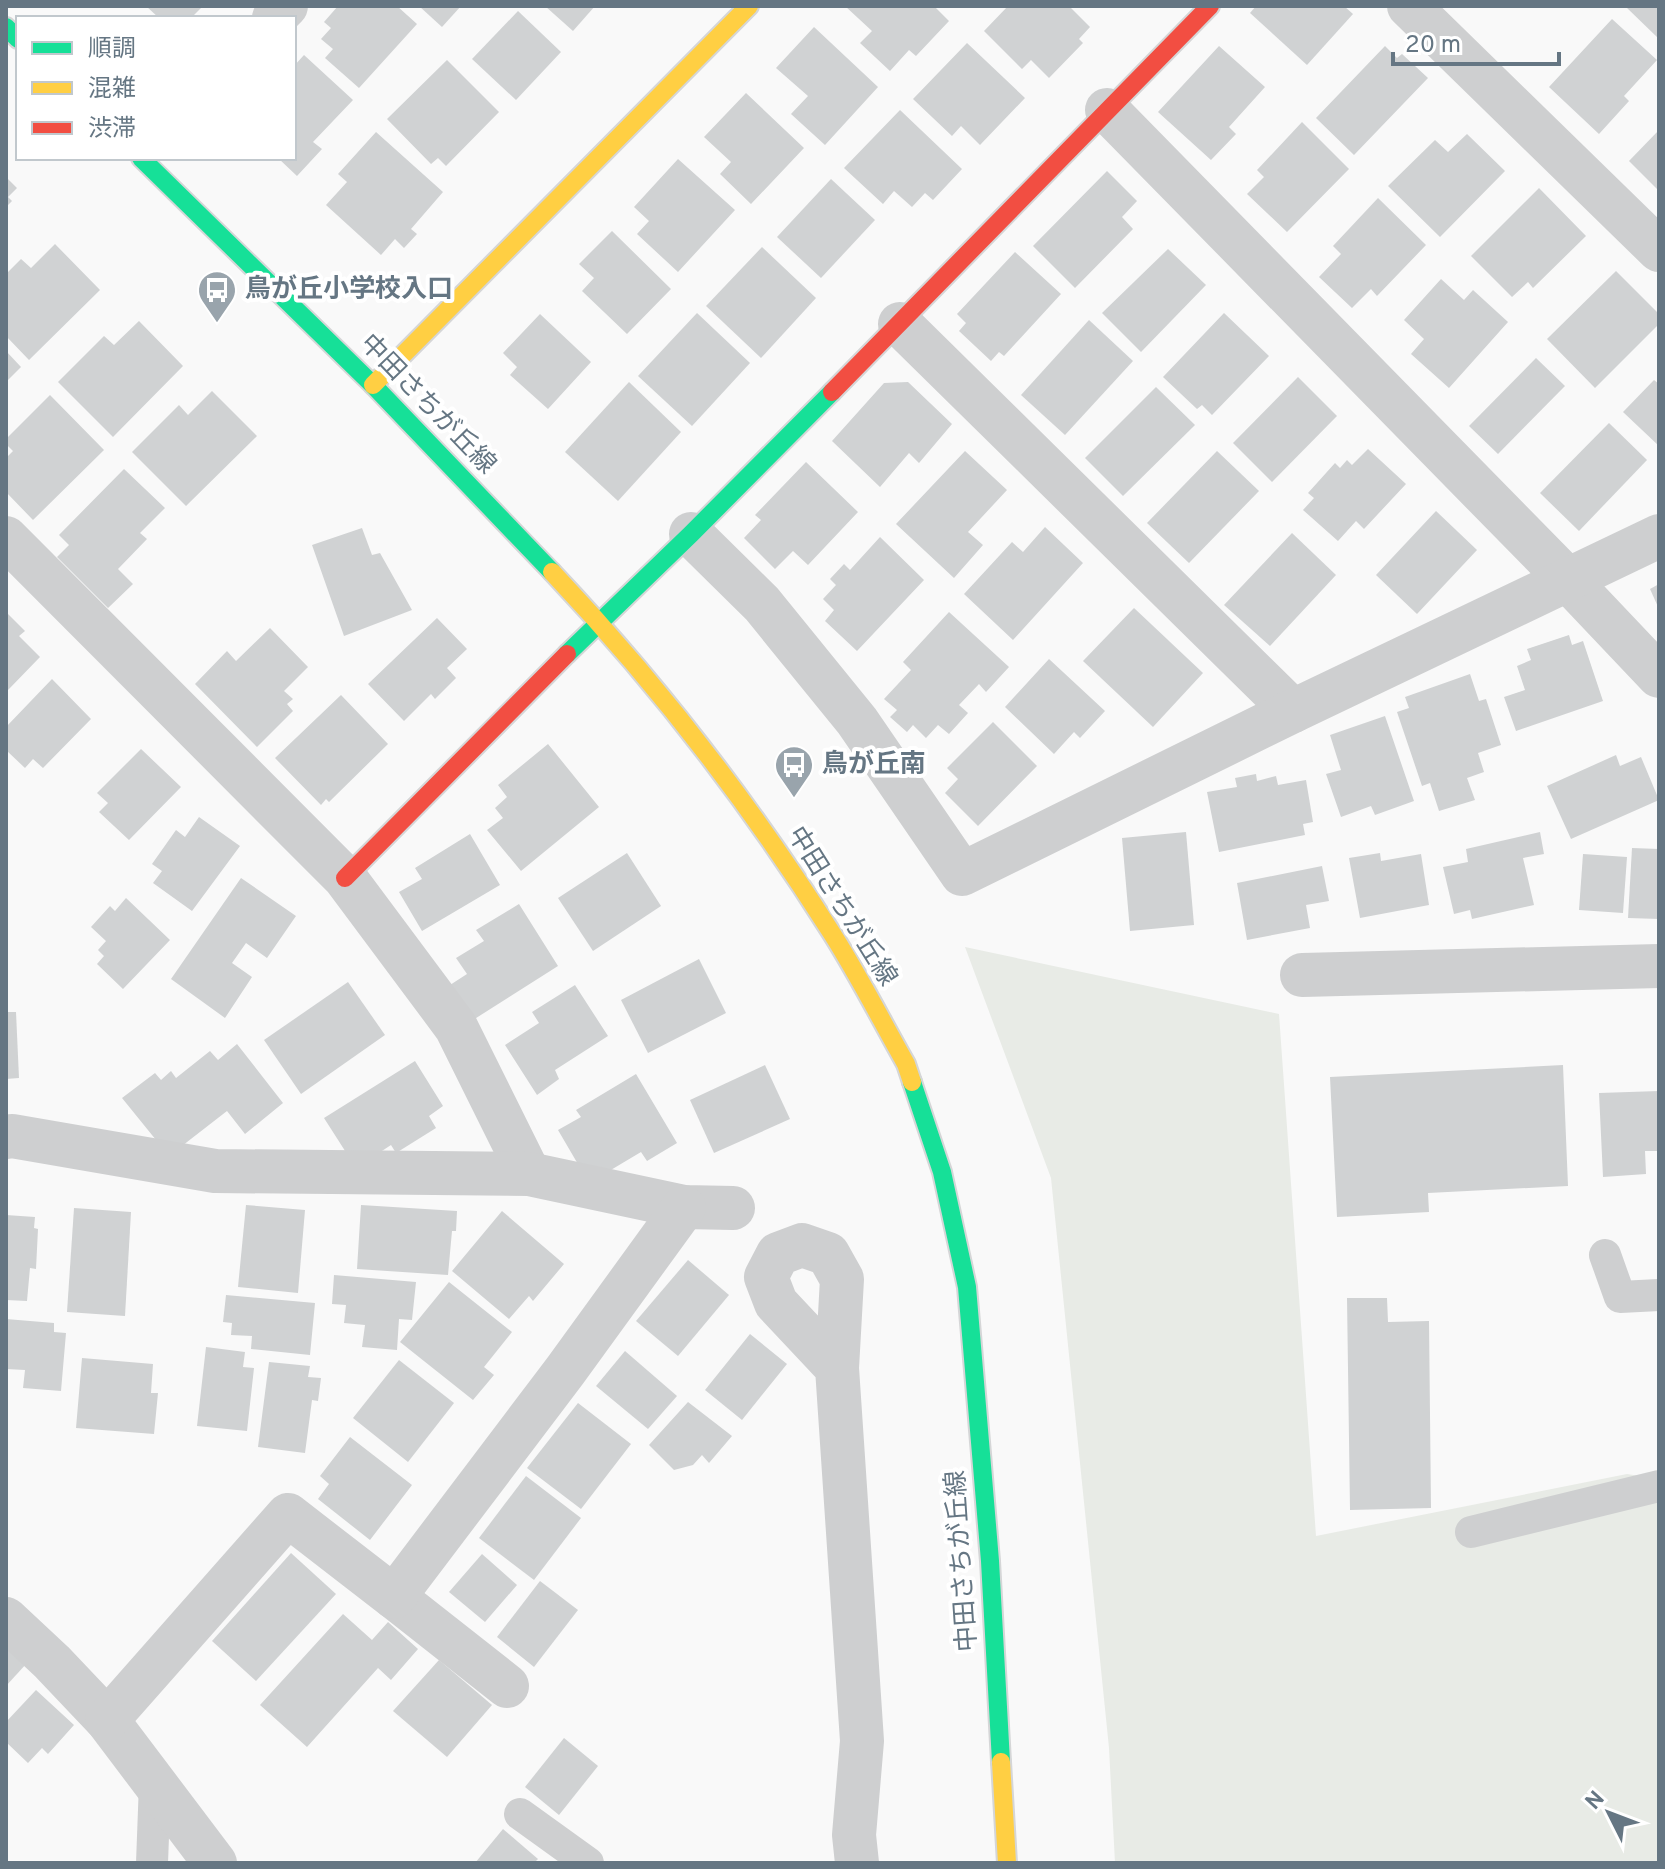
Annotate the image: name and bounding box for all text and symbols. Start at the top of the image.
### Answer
legend [16,16,296,160]
scale bar [1393,16,1559,66]
text: 20 m [1405,31,1461,61]
text: 順調 [88,35,136,65]
text: 混雑 [88,75,136,105]
text: 渋滞 [88,115,136,145]
bus stop icon: 鳥が丘小学校入口 [196,269,238,324]
place label: 鳥が丘小学校入口 [245,274,453,307]
street label: 中田さちが丘線 [352,328,502,482]
bus stop icon: 鳥が丘南 [773,744,815,799]
place label: 鳥が丘南 [822,749,926,782]
street label: 中田さちが丘線 [779,821,903,993]
street label: 中田さちが丘線 [940,1469,986,1653]
north arrow [1569,1773,1649,1853]
text: N [1581,1786,1611,1816]

